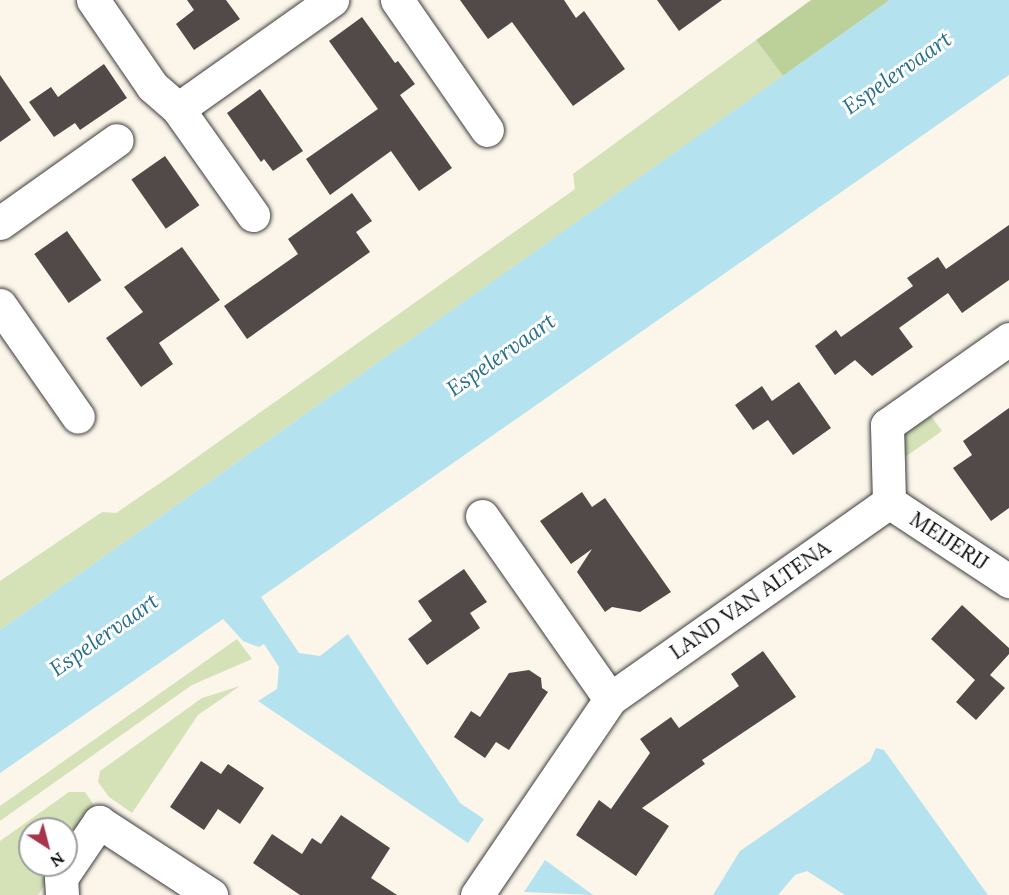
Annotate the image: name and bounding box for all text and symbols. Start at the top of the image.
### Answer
water label: Espelervaart [838,26,956,120]
water label: Espelervaart [442,308,560,402]
street label: MEIJERIJ [905,506,993,576]
street label: LAND VAN ALTENA [665,535,835,665]
water label: Espelervaart [45,588,163,682]
north arrow [18,817,78,877]
text: N [47,848,68,872]

